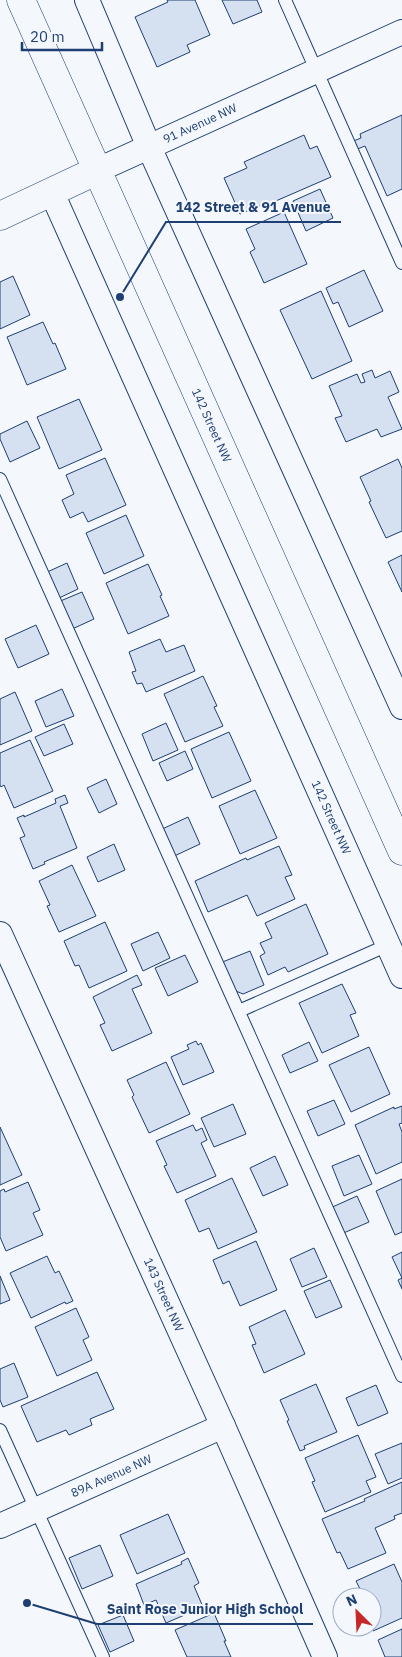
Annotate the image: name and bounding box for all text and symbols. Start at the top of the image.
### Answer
scale bar [22,20,102,52]
text: 20 m [30,27,65,46]
street label: 91 Avenue NW [161,100,239,146]
callout: 142 Street & 91 Avenue [166,193,341,222]
text: 142 Street & 91 Avenue [175,198,331,216]
street label: 142 Street NW [189,386,235,465]
street label: 142 Street NW [309,778,355,857]
street label: 143 Street NW [141,1255,187,1334]
street label: 89A Avenue NW [68,1451,154,1500]
north arrow [332,1587,382,1637]
text: N [343,1590,360,1610]
callout: Saint Rose Junior High School [97,1595,313,1624]
text: Saint Rose Junior High School [107,1600,303,1618]

